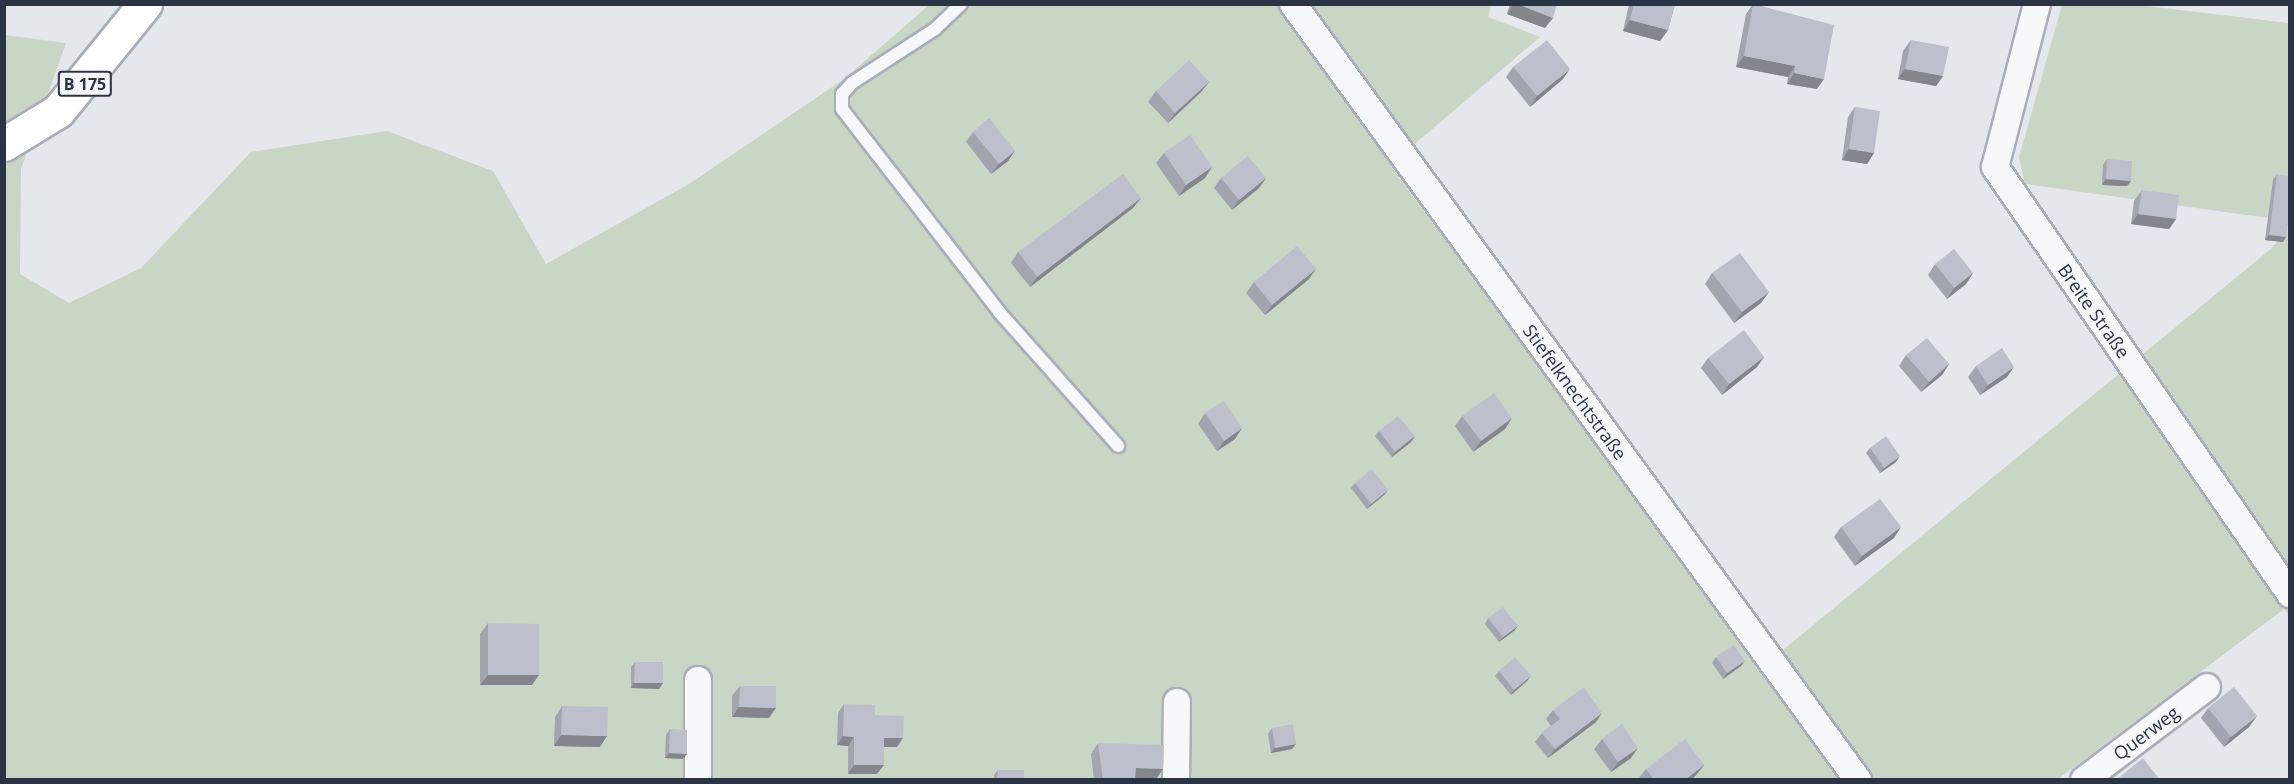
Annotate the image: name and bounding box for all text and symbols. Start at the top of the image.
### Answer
road number: B 175 [56,71,113,97]
street label: Breite Straße [2054,260,2134,362]
street label: Stiefelknechtstraße [1519,320,1631,464]
street label: Querweg [2109,701,2183,765]

